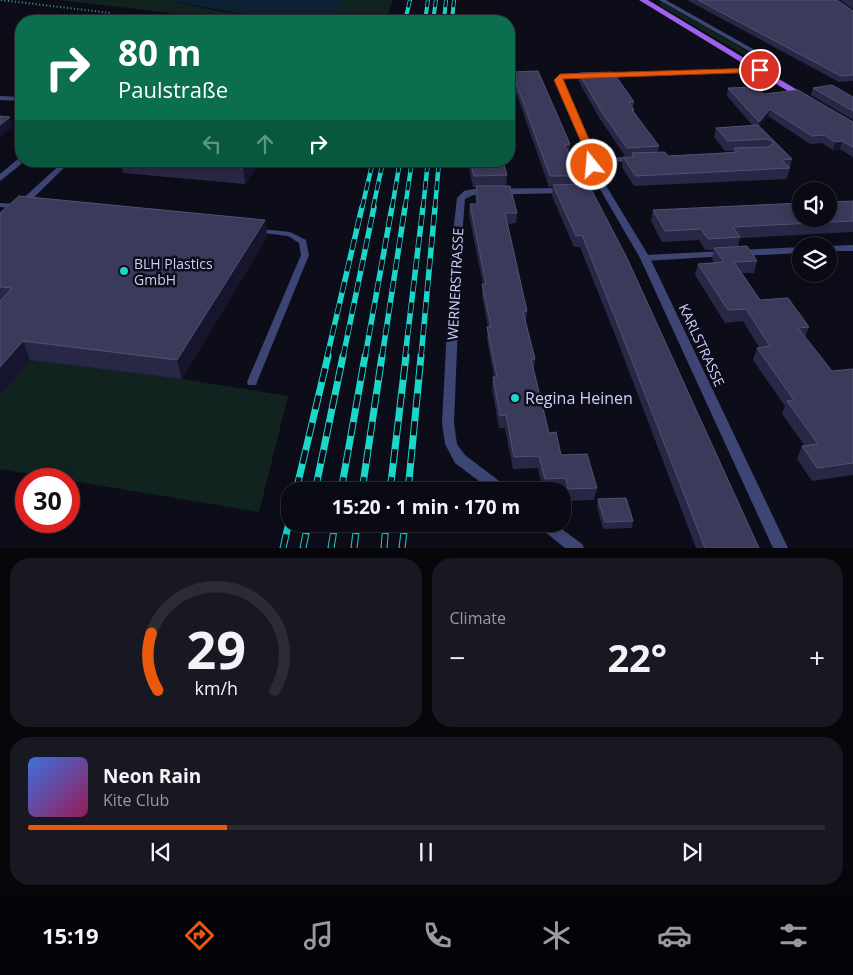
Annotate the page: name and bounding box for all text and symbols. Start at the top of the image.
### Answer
text: 80 m [118,29,201,76]
icon: right [35,35,100,100]
pin [739,49,781,91]
icon: arrive [746,56,774,84]
text: Paulstraße [118,74,228,104]
icon: left [198,130,226,158]
icon: ahead [251,130,279,158]
icon: right [304,130,332,158]
position arrow [565,138,617,190]
map controls [792,182,837,282]
button: sound [792,182,837,227]
street label: WERNERSTRASSE [443,227,467,341]
button: layers [792,237,837,282]
place label: BLH Plastics GmbH [134,254,213,289]
marker: BLH Plastics GmbH [118,265,130,277]
street label: KARLSTRASSE [675,300,729,390]
place label: Regina Heinen [525,387,633,409]
marker: Regina Heinen [509,392,521,404]
speed limit sign: 30 [15,468,80,533]
text: 15:20 · 1 min · 170 m [332,494,520,520]
text: Climate [450,607,506,629]
text: 29 [186,613,245,684]
text: 22° [607,631,667,683]
text: − [450,638,466,676]
text: + [809,638,825,676]
text: km/h [194,676,237,700]
text: Neon Rain [103,763,201,789]
text: Kite Club [103,789,169,811]
icon: previous [147,838,175,866]
icon: pause [412,838,440,866]
icon: next [678,838,706,866]
icon: directions [182,918,217,953]
icon: music [301,918,336,953]
icon: phone [420,918,455,953]
icon: climate [539,918,574,953]
icon: car [657,918,692,953]
icon: filters [776,918,811,953]
text: 15:19 [42,920,98,950]

